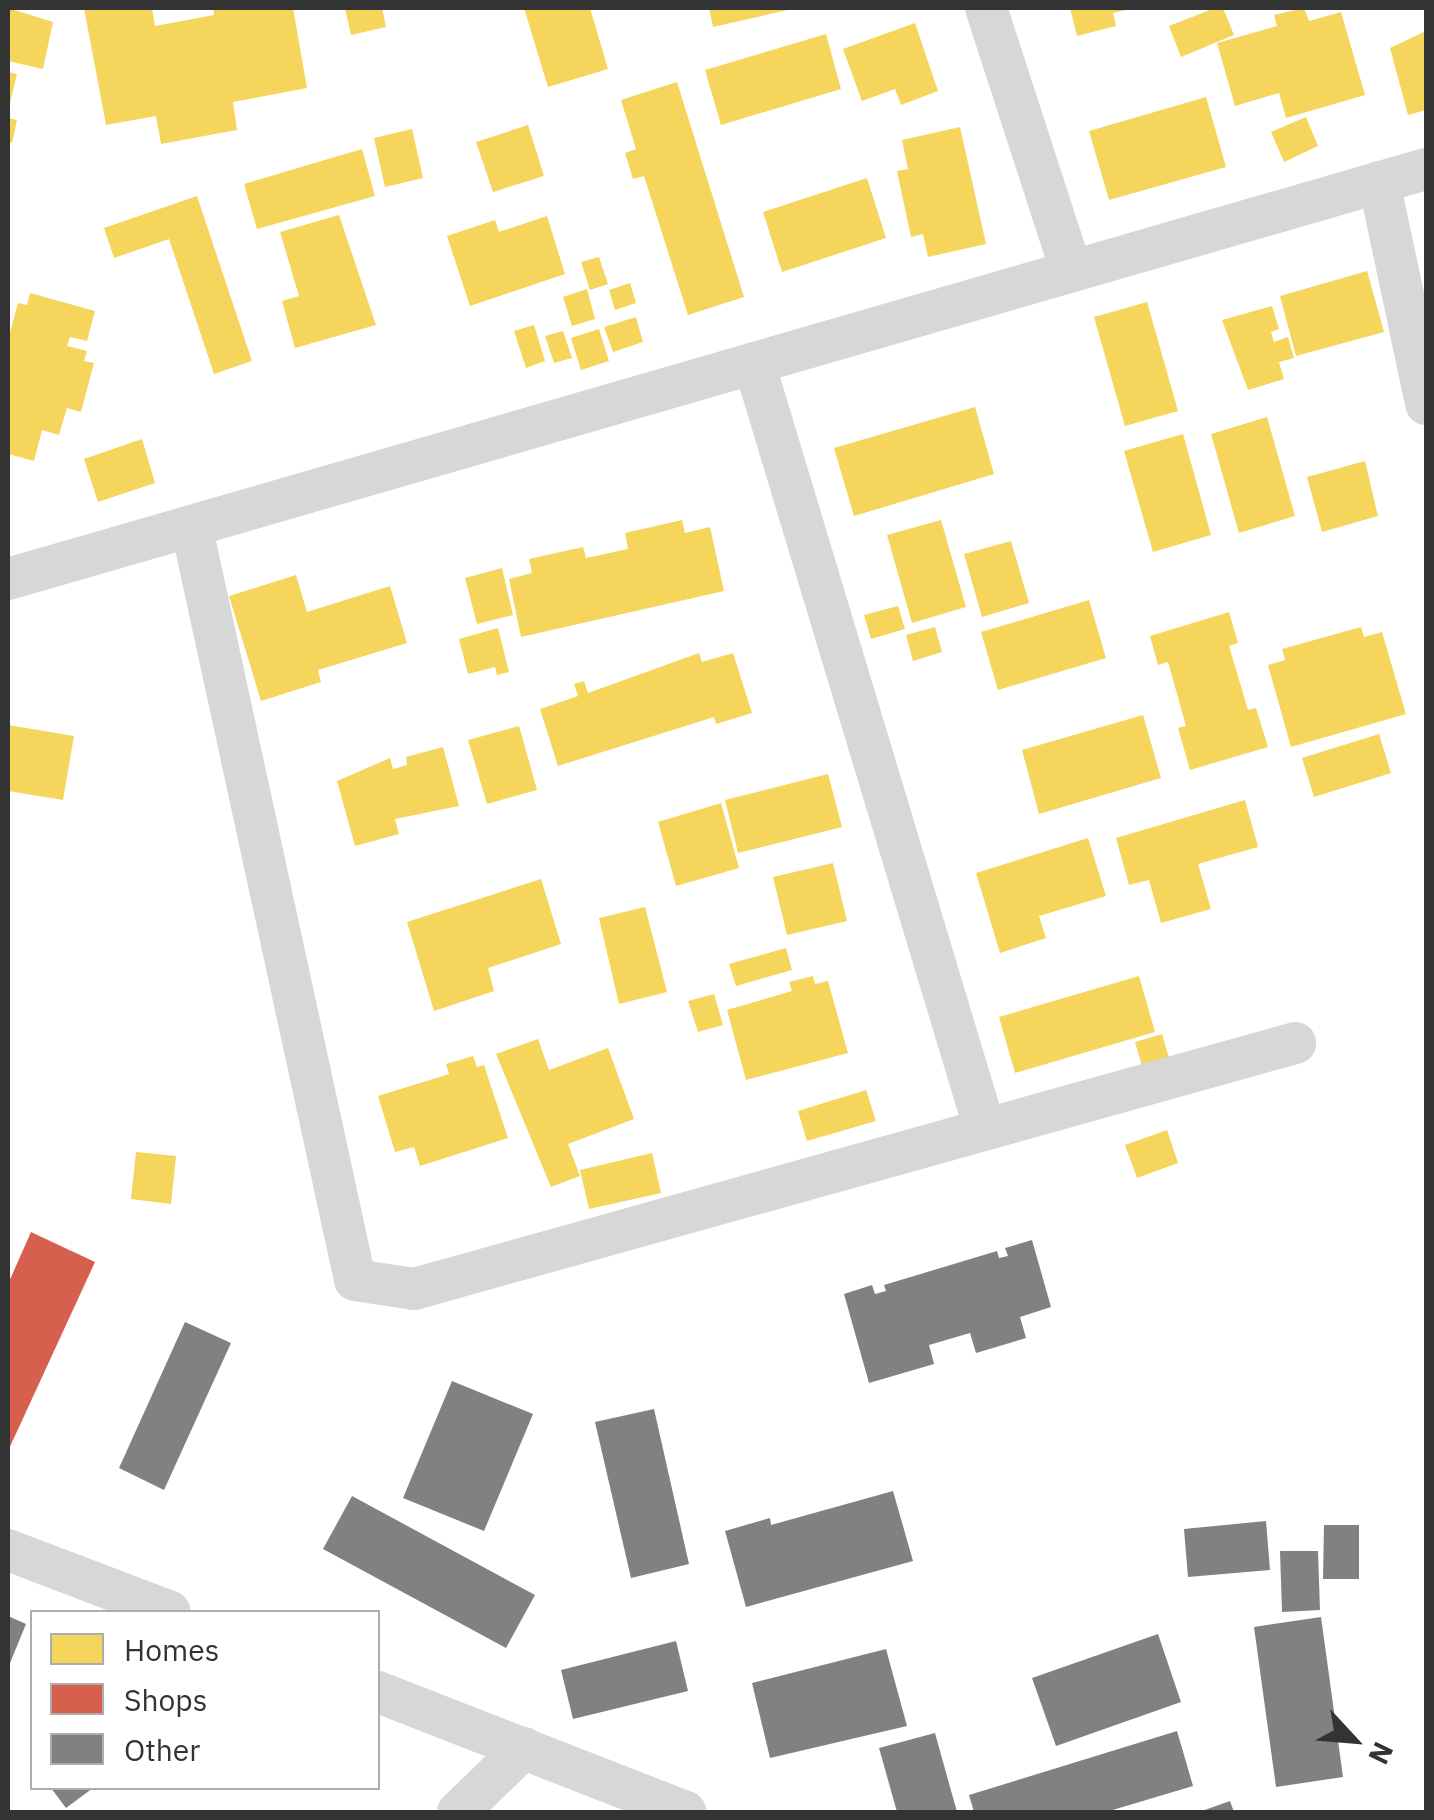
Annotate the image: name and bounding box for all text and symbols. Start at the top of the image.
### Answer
legend [30,1610,380,1790]
text: Homes [124,1630,219,1669]
text: Shops [124,1680,207,1719]
north arrow [1304,1690,1404,1790]
text: Other [124,1730,200,1769]
text: N [1360,1736,1402,1771]

